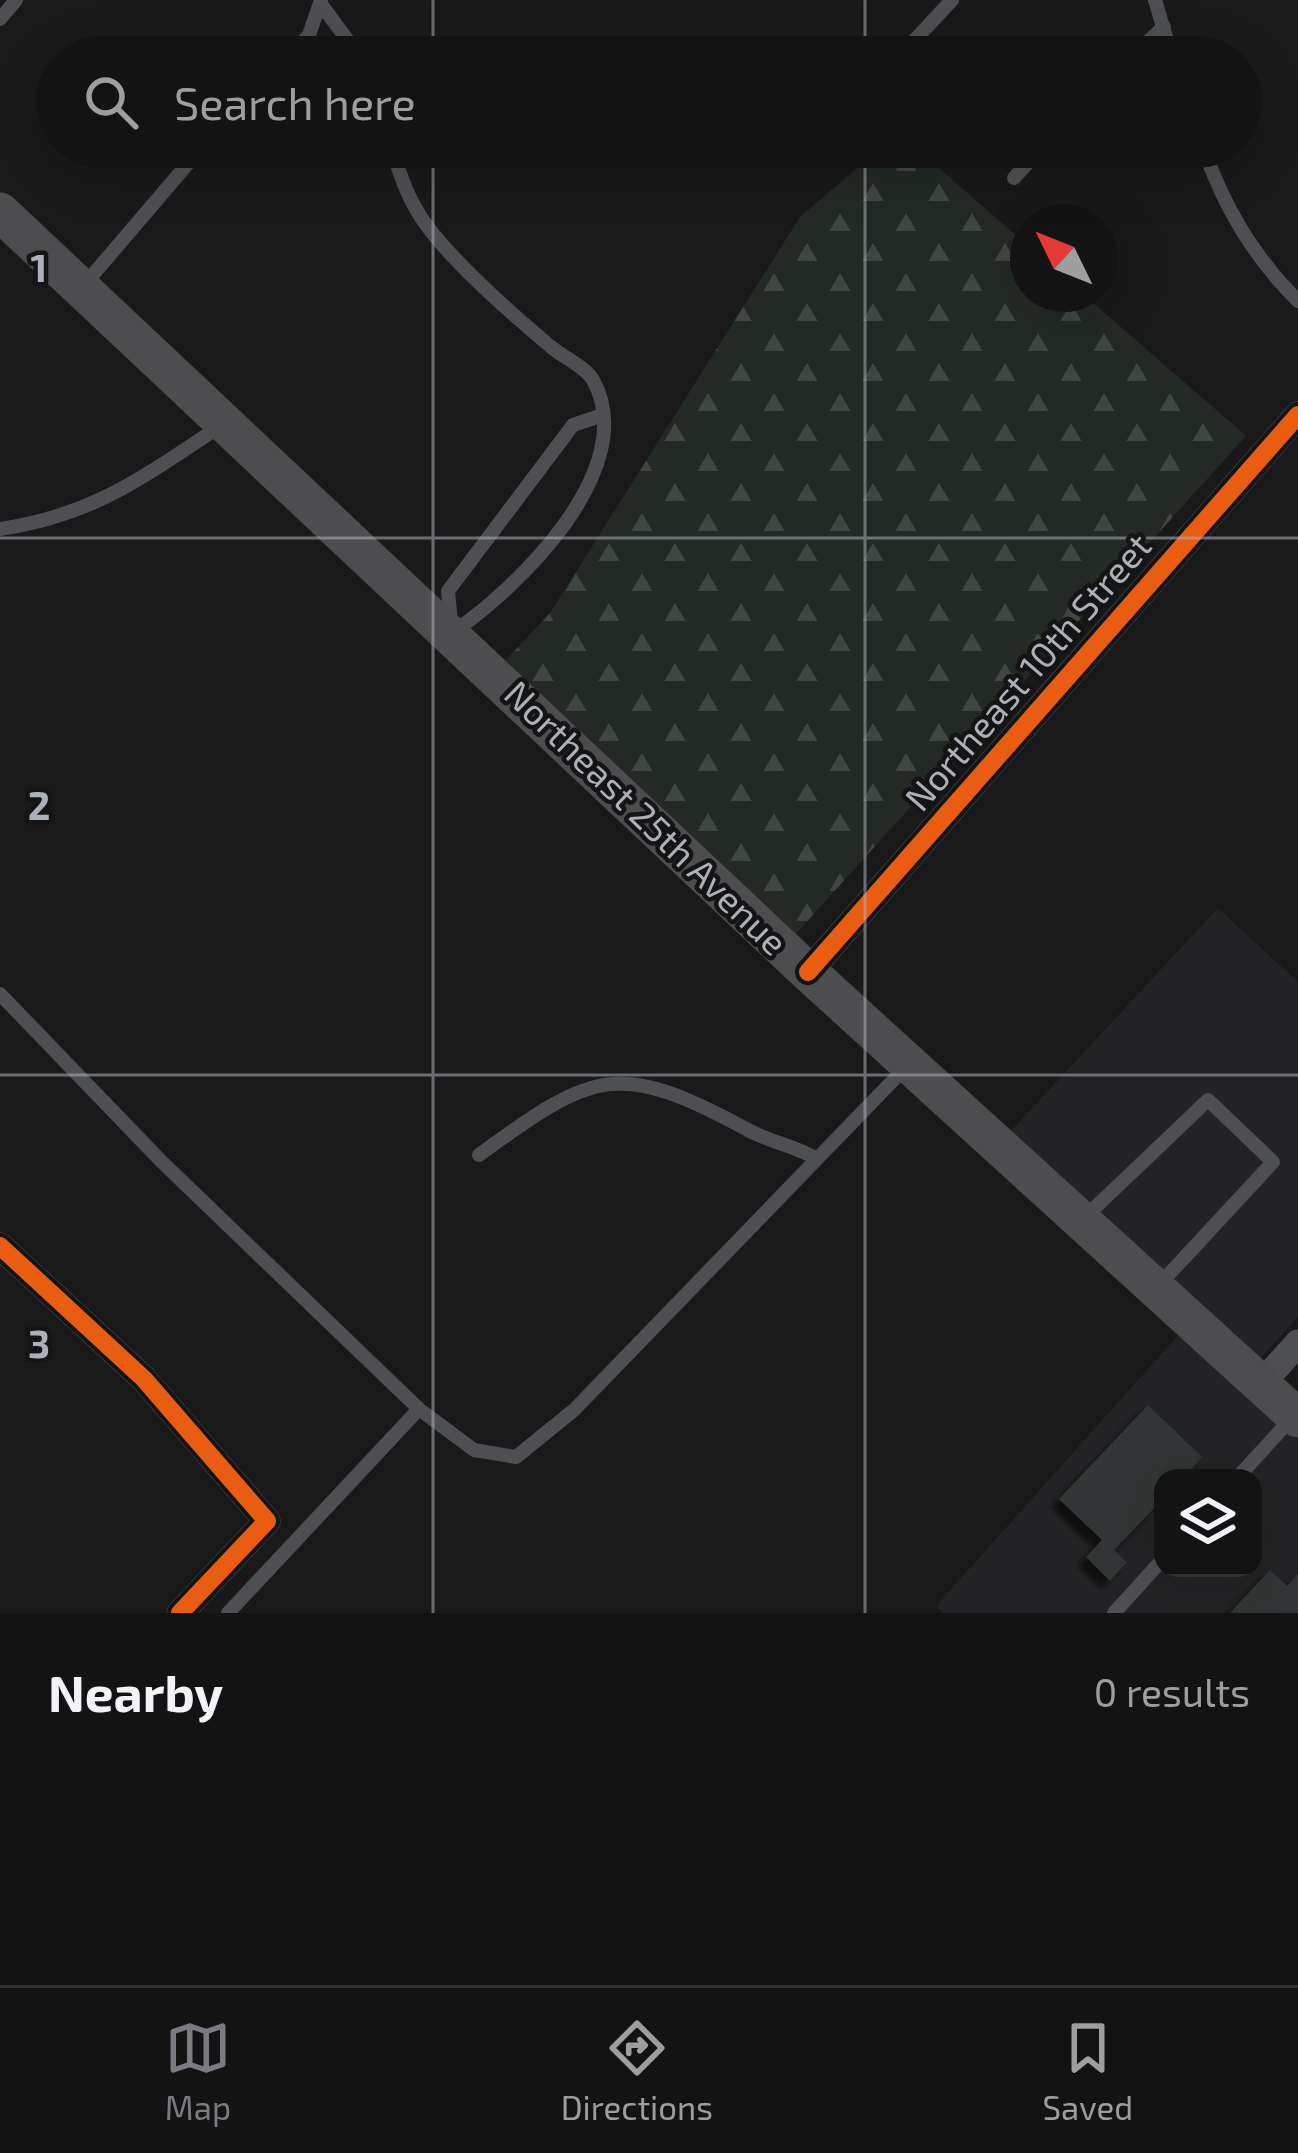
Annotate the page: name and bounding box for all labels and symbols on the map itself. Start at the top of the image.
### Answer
north arrow [1010,204,1118,312]
text: 1 [31,243,47,290]
street label: Northeast 10th Street [895,524,1159,818]
street label: Northeast 25th Avenue [497,671,797,963]
text: 2 [28,781,50,828]
text: 3 [28,1319,50,1366]

